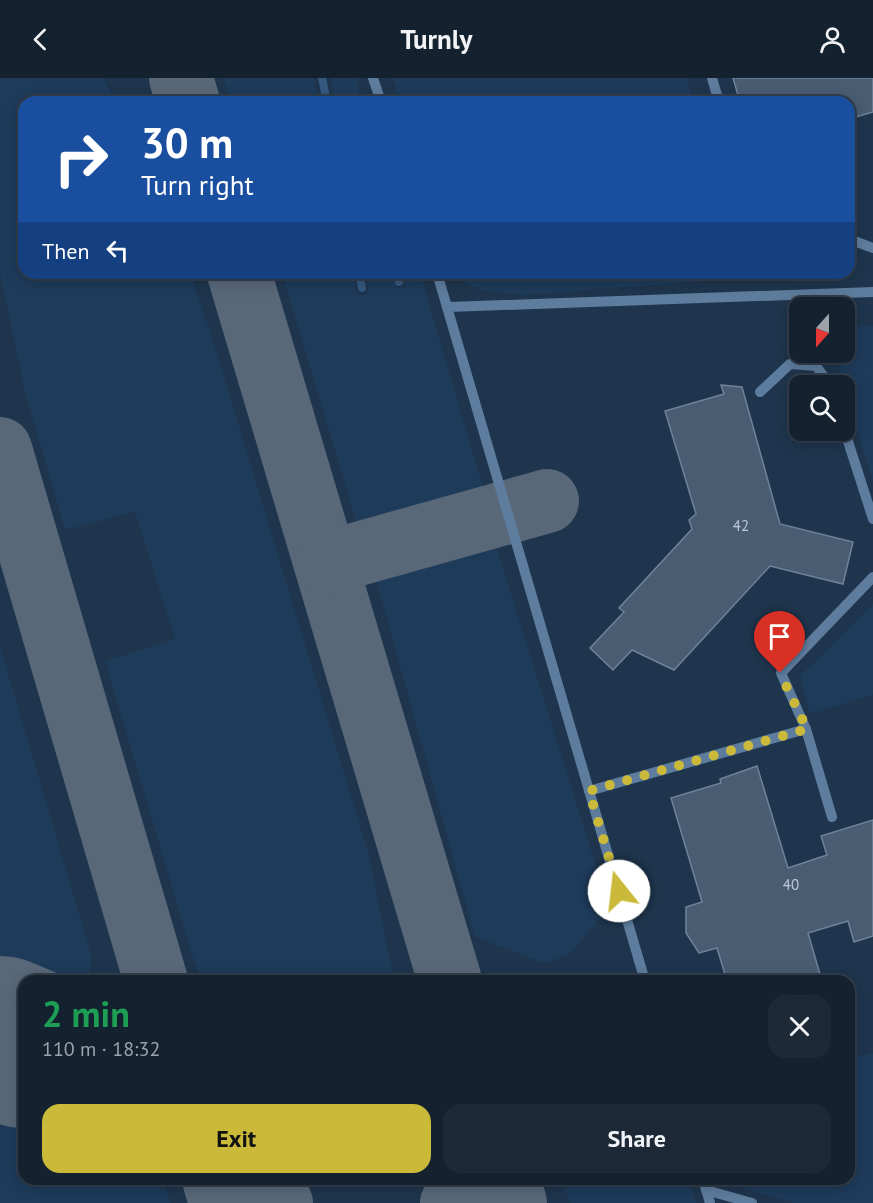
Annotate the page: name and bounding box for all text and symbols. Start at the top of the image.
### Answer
text: Turnly [400,22,473,56]
icon: back [24,23,57,56]
icon: person [816,23,849,56]
text: 30 m [141,115,233,170]
icon: right [42,120,120,198]
text: Turn right [141,168,254,202]
icon: left [101,234,134,267]
text: Then [42,237,89,265]
north arrow [789,297,855,363]
map controls [789,297,855,441]
button: search [789,375,855,441]
house number: 42 [733,516,749,535]
pin [754,611,805,673]
icon: arrive [763,620,796,653]
position arrow [587,859,651,923]
house number: 40 [783,875,799,894]
text: 2 min [42,990,130,1037]
button: close [768,995,831,1058]
text: 110 m · 18:32 [42,1036,160,1062]
button: Exit [42,1104,431,1173]
button: Share [443,1104,831,1173]

